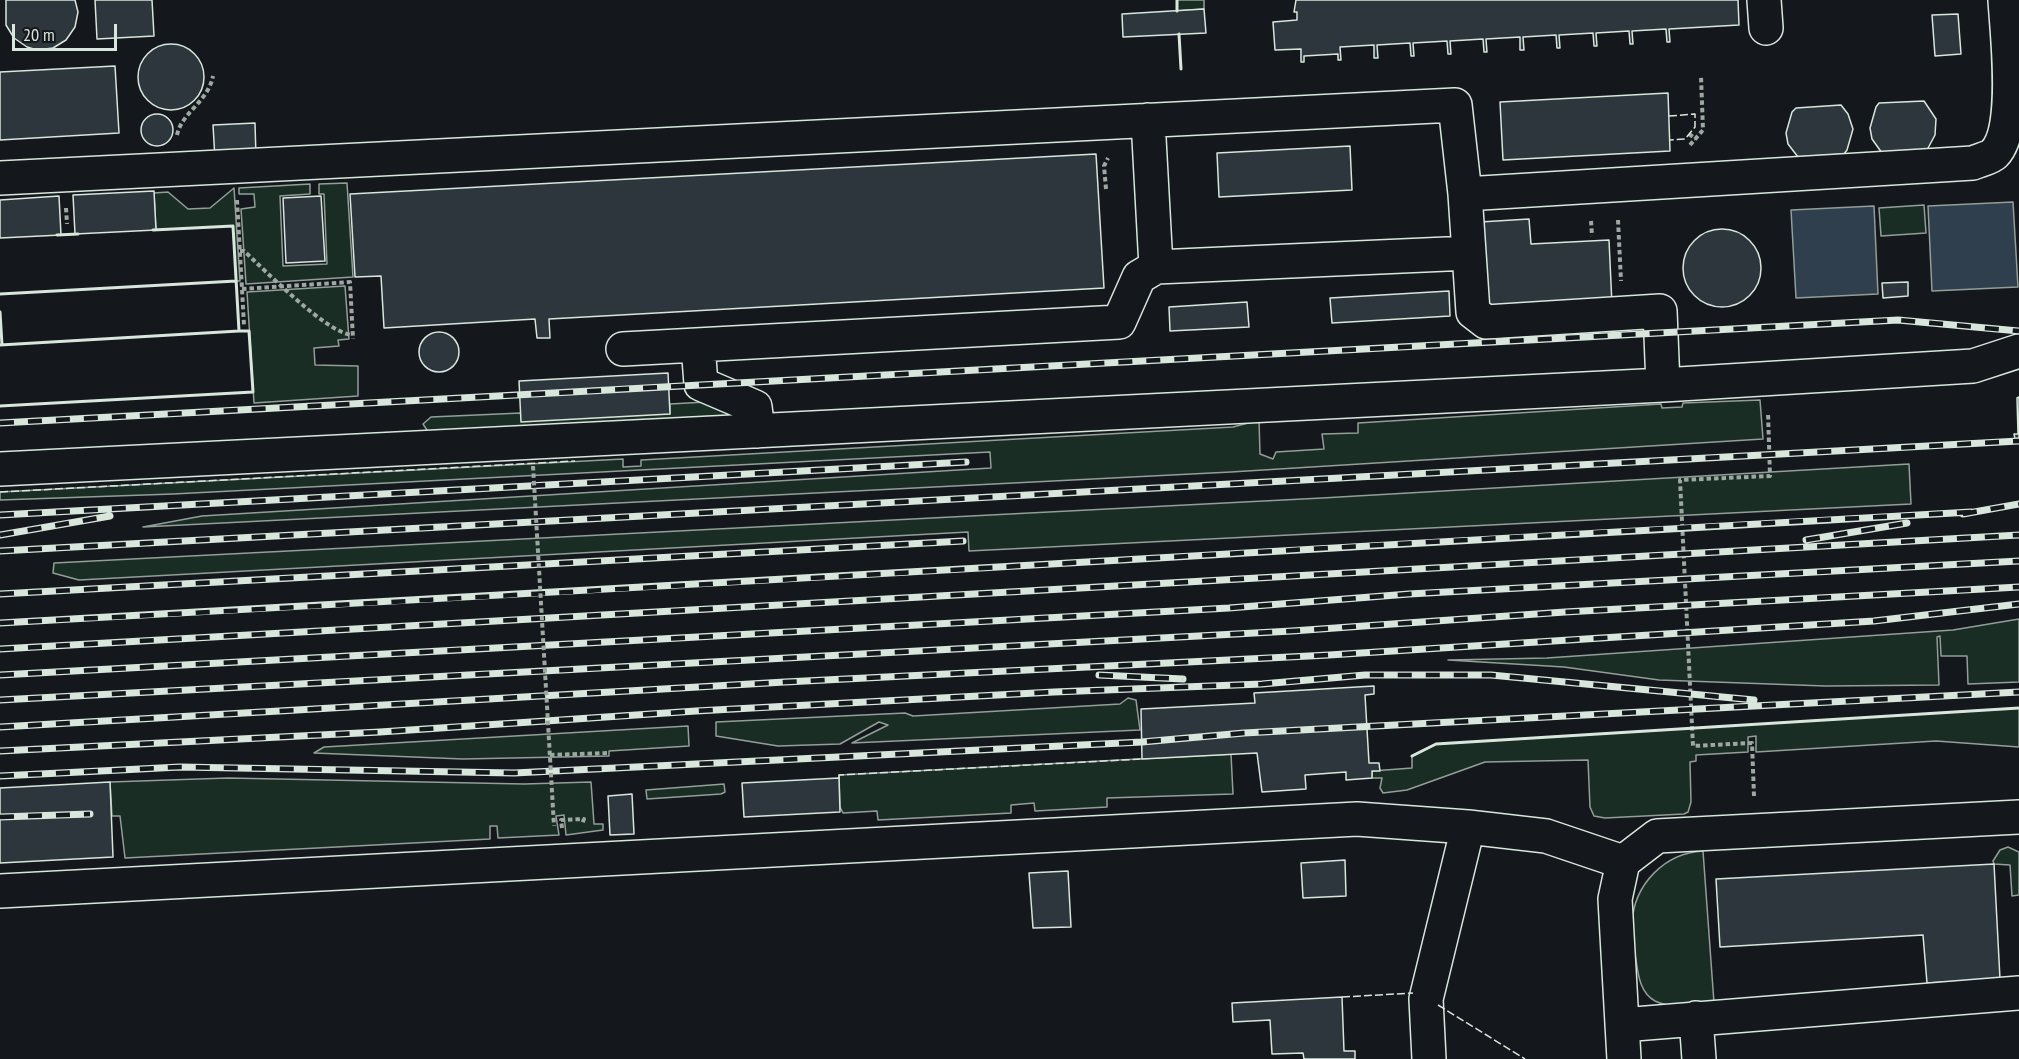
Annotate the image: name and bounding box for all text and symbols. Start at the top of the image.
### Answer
scale bar [15,12,120,50]
text: 20 m [23,23,55,46]

